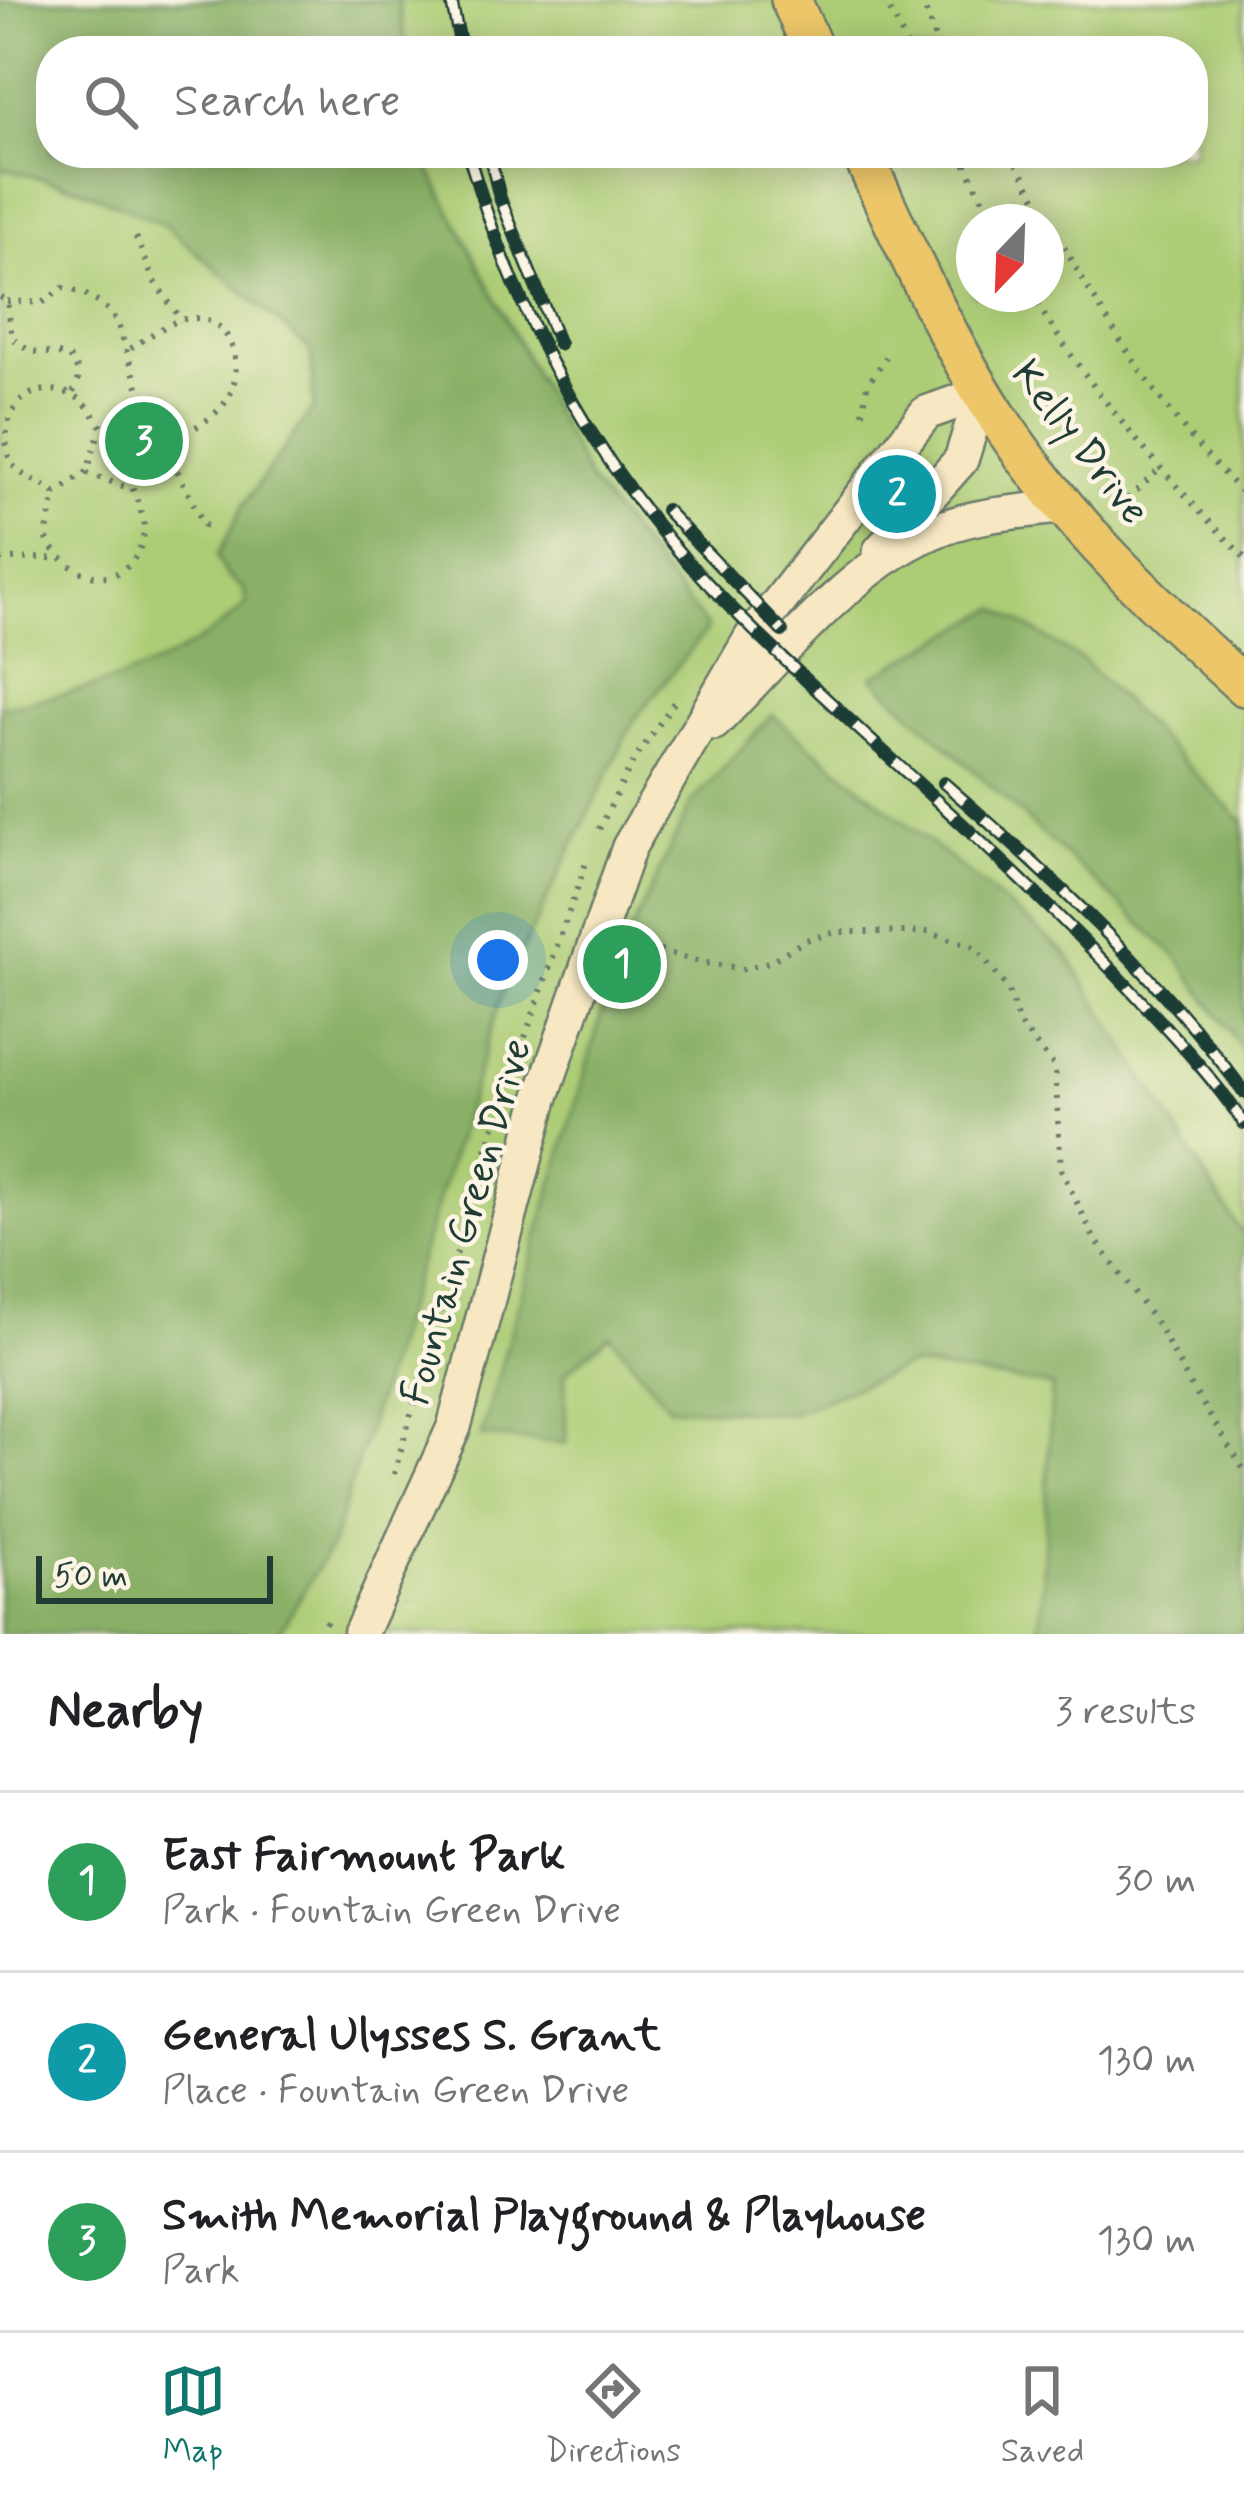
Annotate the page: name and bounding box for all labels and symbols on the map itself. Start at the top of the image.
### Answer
north arrow [956,204,1064,312]
street label: Kelly Drive [998,349,1161,537]
pin: 3 [105,396,183,486]
pin: 2 [858,449,936,539]
pin: 1 [583,919,661,1009]
your location [468,930,528,990]
street label: Fountain Green Drive [389,1032,546,1411]
scale bar [36,1550,273,1603]

